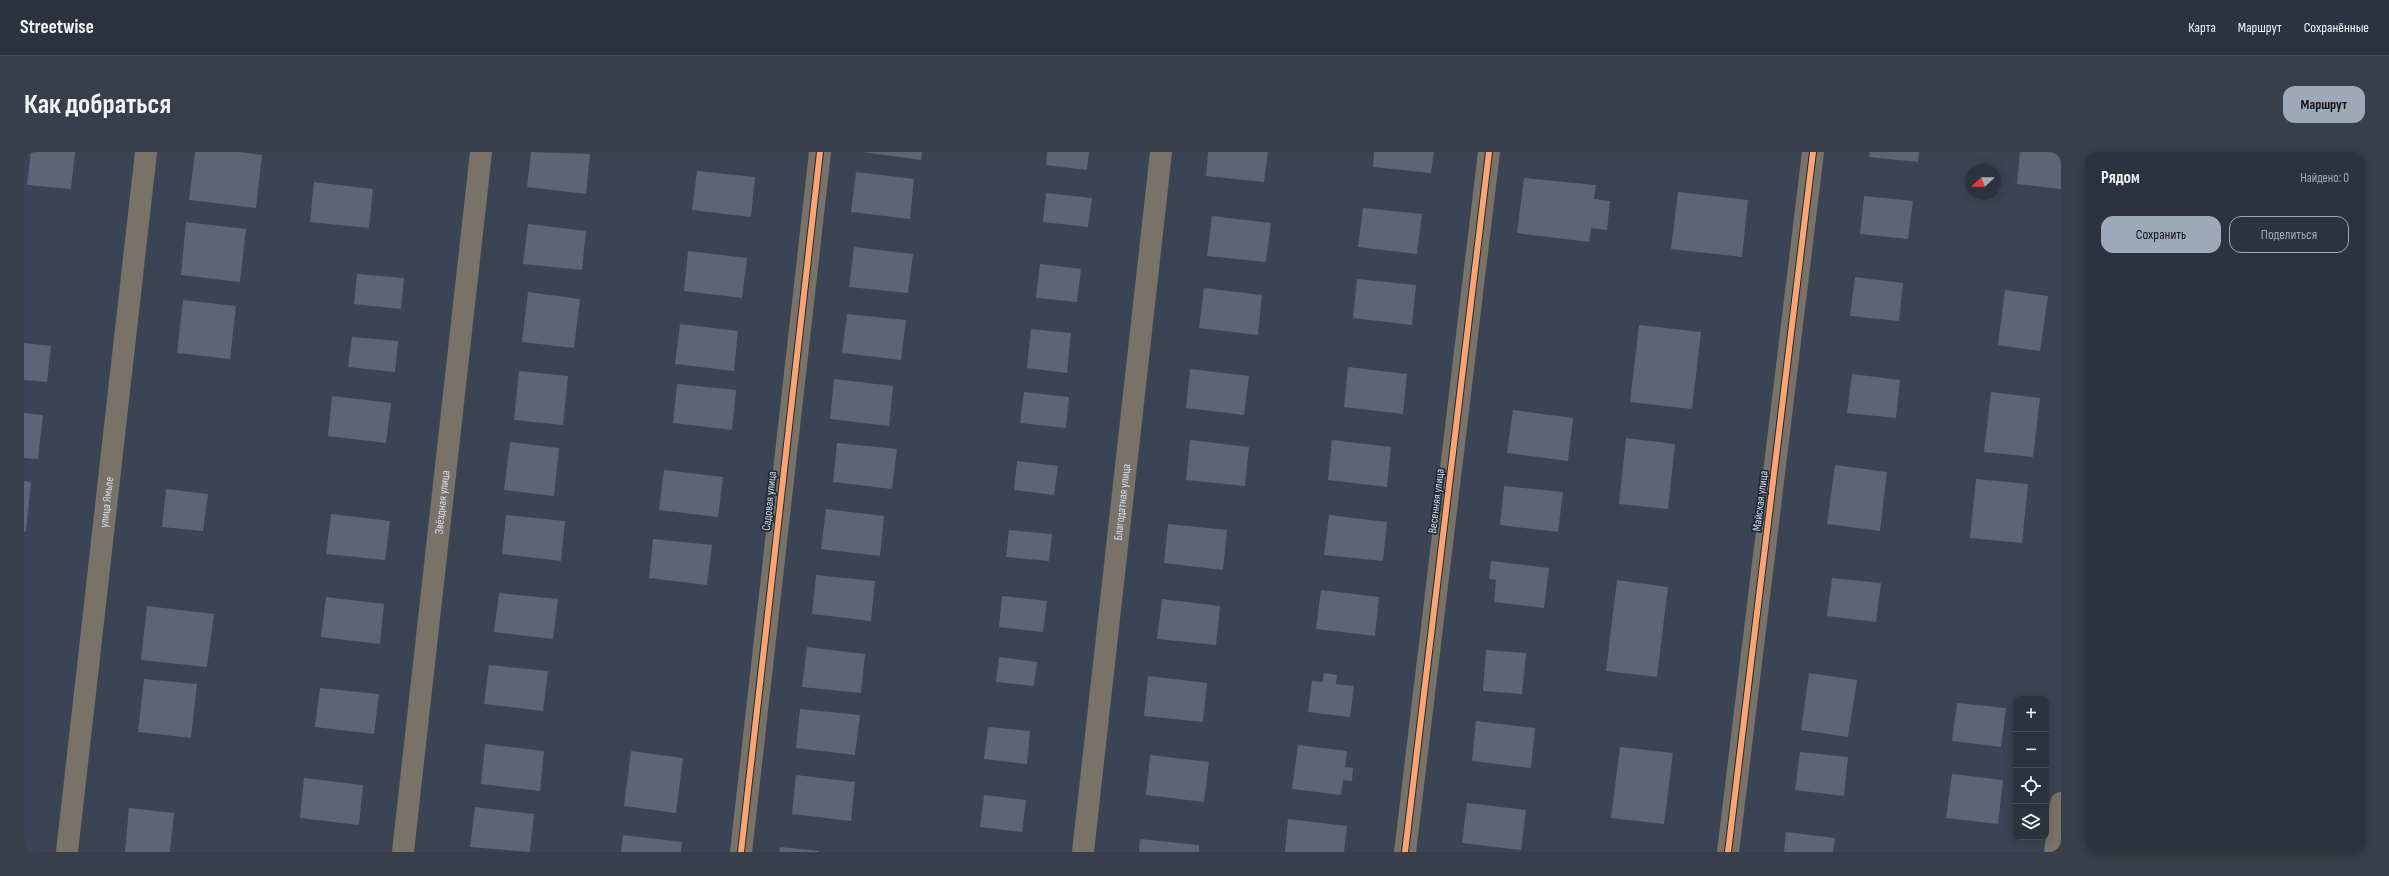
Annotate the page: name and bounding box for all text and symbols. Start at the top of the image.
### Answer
text: Streetwise [20,16,94,39]
text: Карта [2188,19,2216,36]
text: Маршрут [2238,19,2282,36]
text: Сохранённые [2304,19,2369,36]
button: Маршрут [2283,86,2365,123]
text: Как добраться [24,88,171,121]
north arrow [1965,164,2001,200]
text: Рядом [2101,168,2140,188]
text: Найдено: 0 [2300,170,2349,186]
button: Сохранить [2101,216,2221,253]
button: Поделиться [2229,216,2349,253]
street label: Благодатная улица [1111,463,1134,541]
street label: Весенняя улица [1425,468,1448,534]
street label: Звёздная улица [431,469,454,535]
street label: Майская улица [1749,469,1772,532]
street label: Садовая улица [759,470,780,532]
street label: улица Ямьле [97,476,117,529]
map controls [2013,696,2049,840]
button: + [2013,696,2049,732]
button: − [2013,732,2049,768]
button: locate [2013,768,2049,804]
button: layers [2013,804,2049,840]

